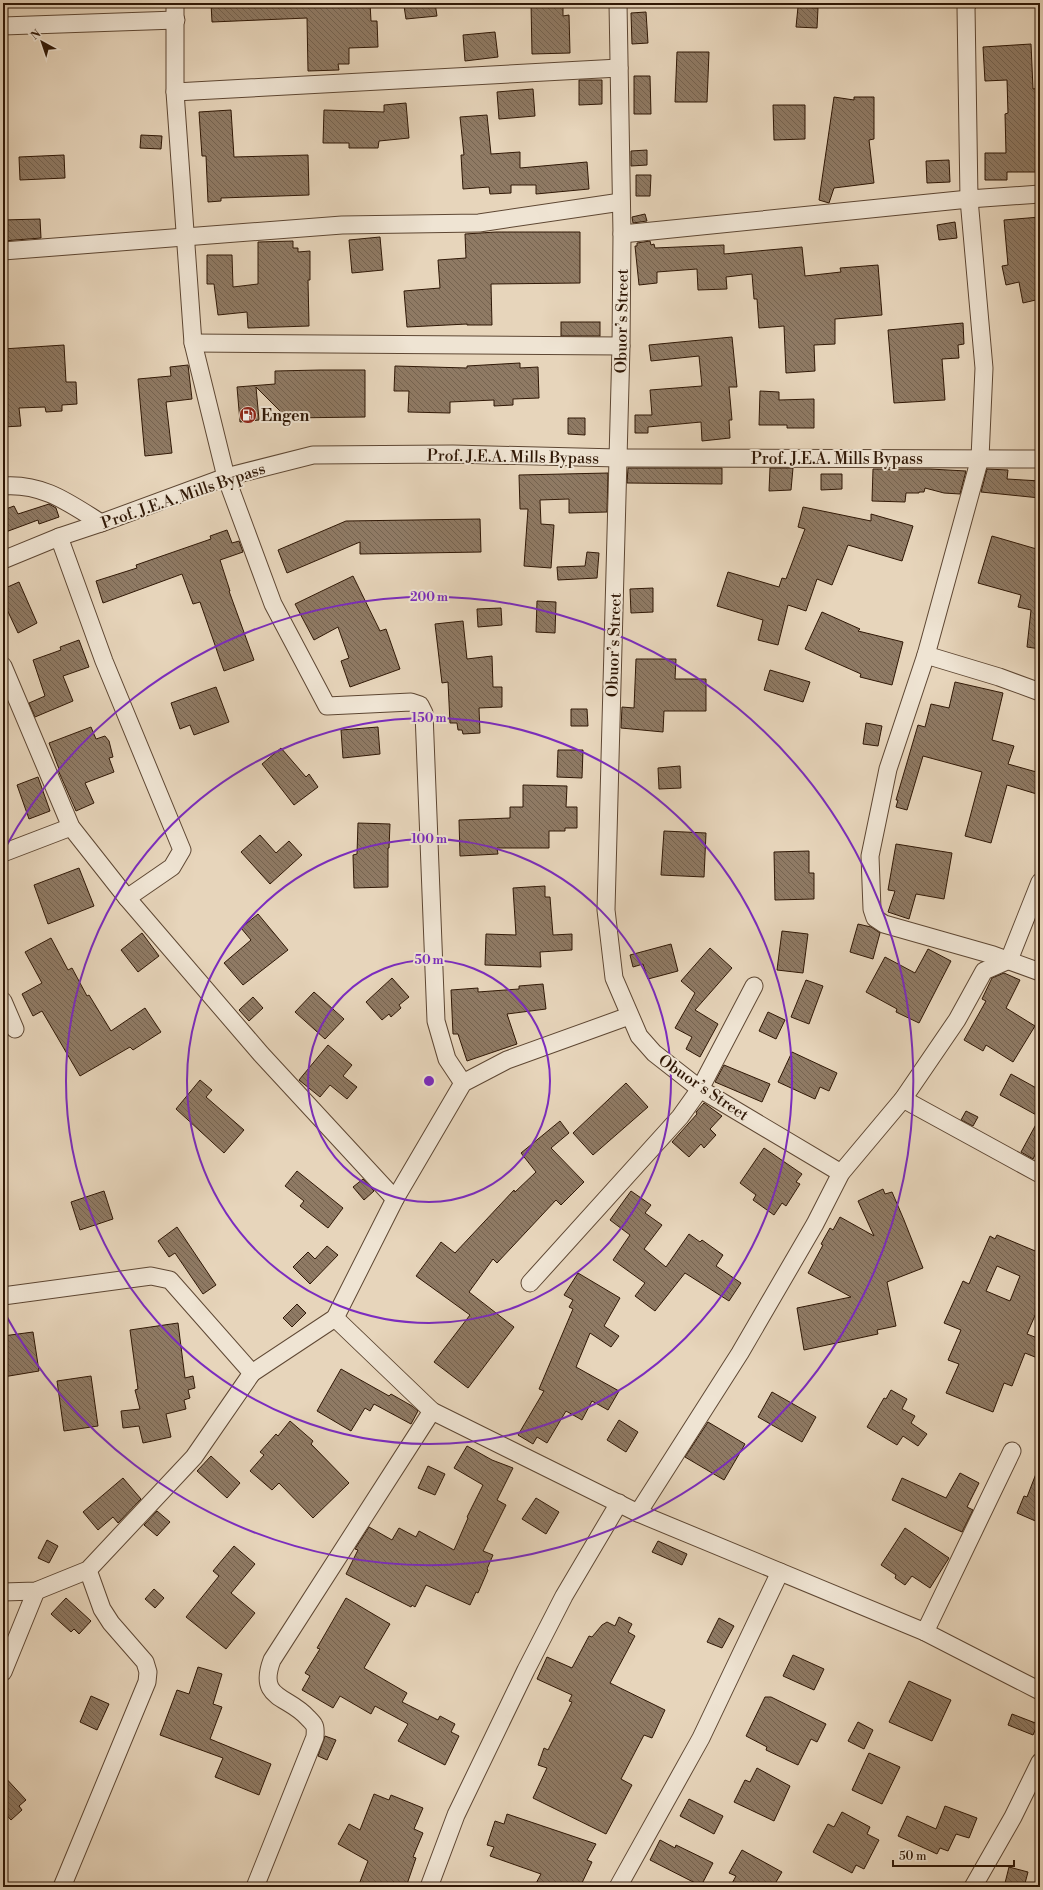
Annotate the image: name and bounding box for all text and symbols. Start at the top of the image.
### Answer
north arrow [22,22,62,62]
text: N [28,27,44,43]
street label: Obuor’s Street [611,268,633,373]
fuel station icon: Engen [238,405,258,425]
place label: Engen [261,406,310,426]
street label: Prof. J.E.A. Mills Bypass [427,445,599,469]
street label: Prof. J.E.A. Mills Bypass [751,449,923,469]
street label: Prof. J.E.A. Mills Bypass [99,458,268,533]
text: 200 m [410,590,448,605]
street label: Obuor’s Street [602,592,626,698]
text: 150 m [412,711,446,726]
text: 100 m [411,832,447,847]
text: 50 m [414,953,444,968]
street label: Obuor’s Street [654,1050,753,1126]
centre of rings [422,1074,436,1088]
scale bar [893,1842,1014,1868]
text: 50 m [899,1849,927,1864]

